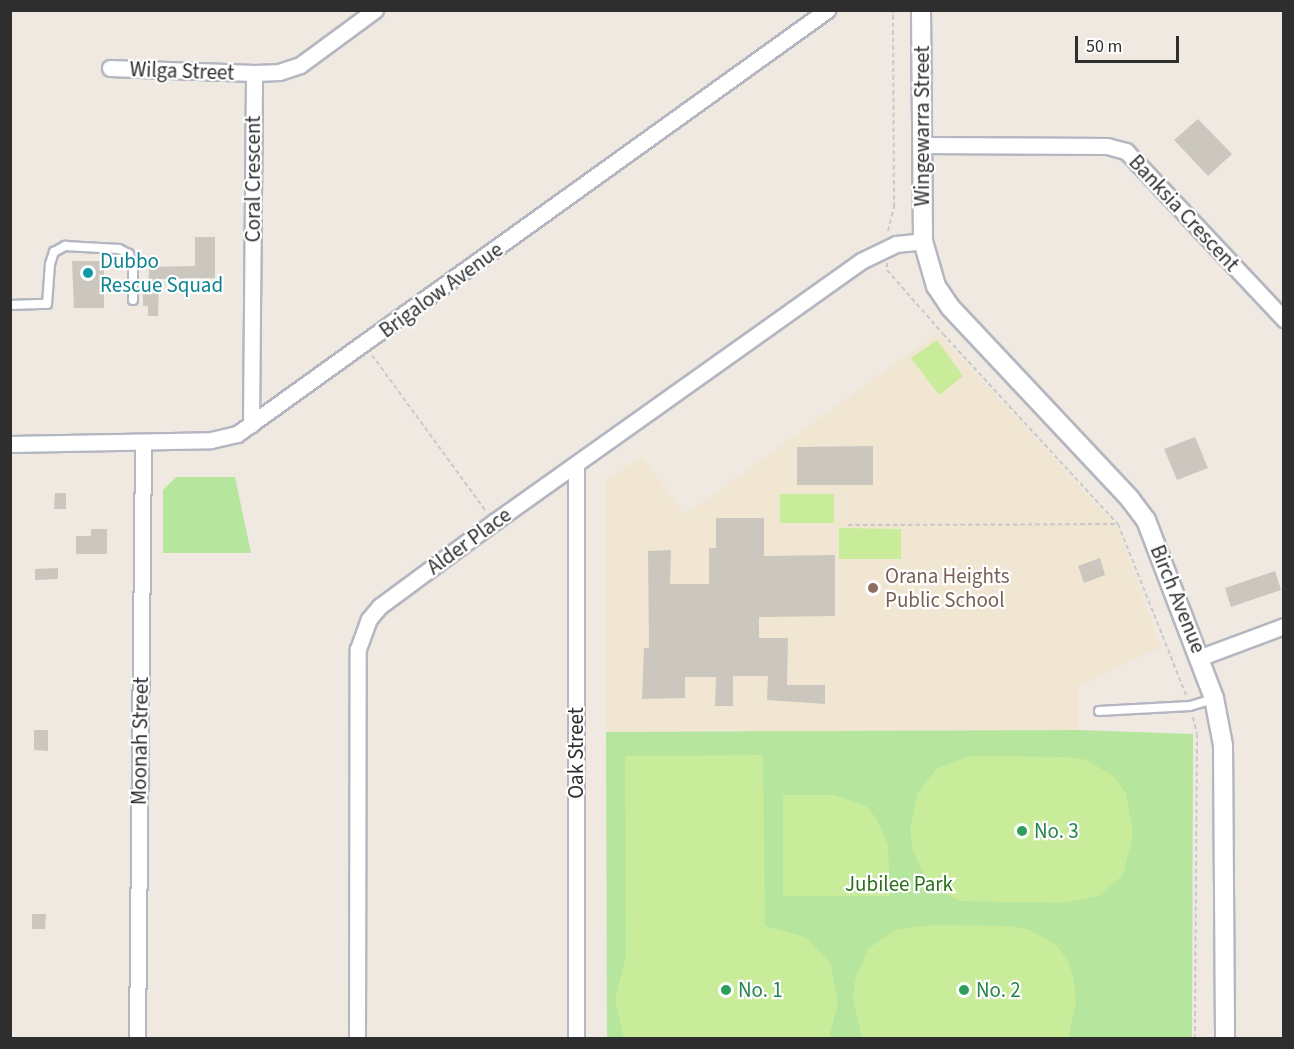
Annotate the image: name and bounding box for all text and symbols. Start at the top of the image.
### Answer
scale bar [1078,24,1182,62]
text: 50 m [1086,34,1122,59]
street label: Wingewarra Street [909,46,935,206]
street label: Wilga Street [129,57,235,85]
street label: Coral Crescent [240,116,266,242]
street label: Banksia Crescent [1124,150,1244,276]
street label: Brigalow Avenue [374,237,508,343]
place label: Dubbo Rescue Squad [100,248,223,298]
marker: Dubbo Rescue Squad [81,266,95,280]
street label: Alder Place [422,502,516,580]
street label: Birch Avenue [1145,541,1211,657]
place label: Orana Heights Public School [885,563,1010,613]
marker: Orana Heights Public School [866,581,880,595]
street label: Moonah Street [126,677,154,805]
street label: Oak Street [563,707,589,799]
place label: No. 3 [1034,818,1079,844]
marker: No. 3 [1015,824,1029,838]
park label: Jubilee Park [845,871,953,897]
place label: No. 1 [738,977,783,1003]
place label: No. 2 [976,977,1021,1003]
marker: No. 1 [719,983,733,997]
marker: No. 2 [957,983,971,997]

